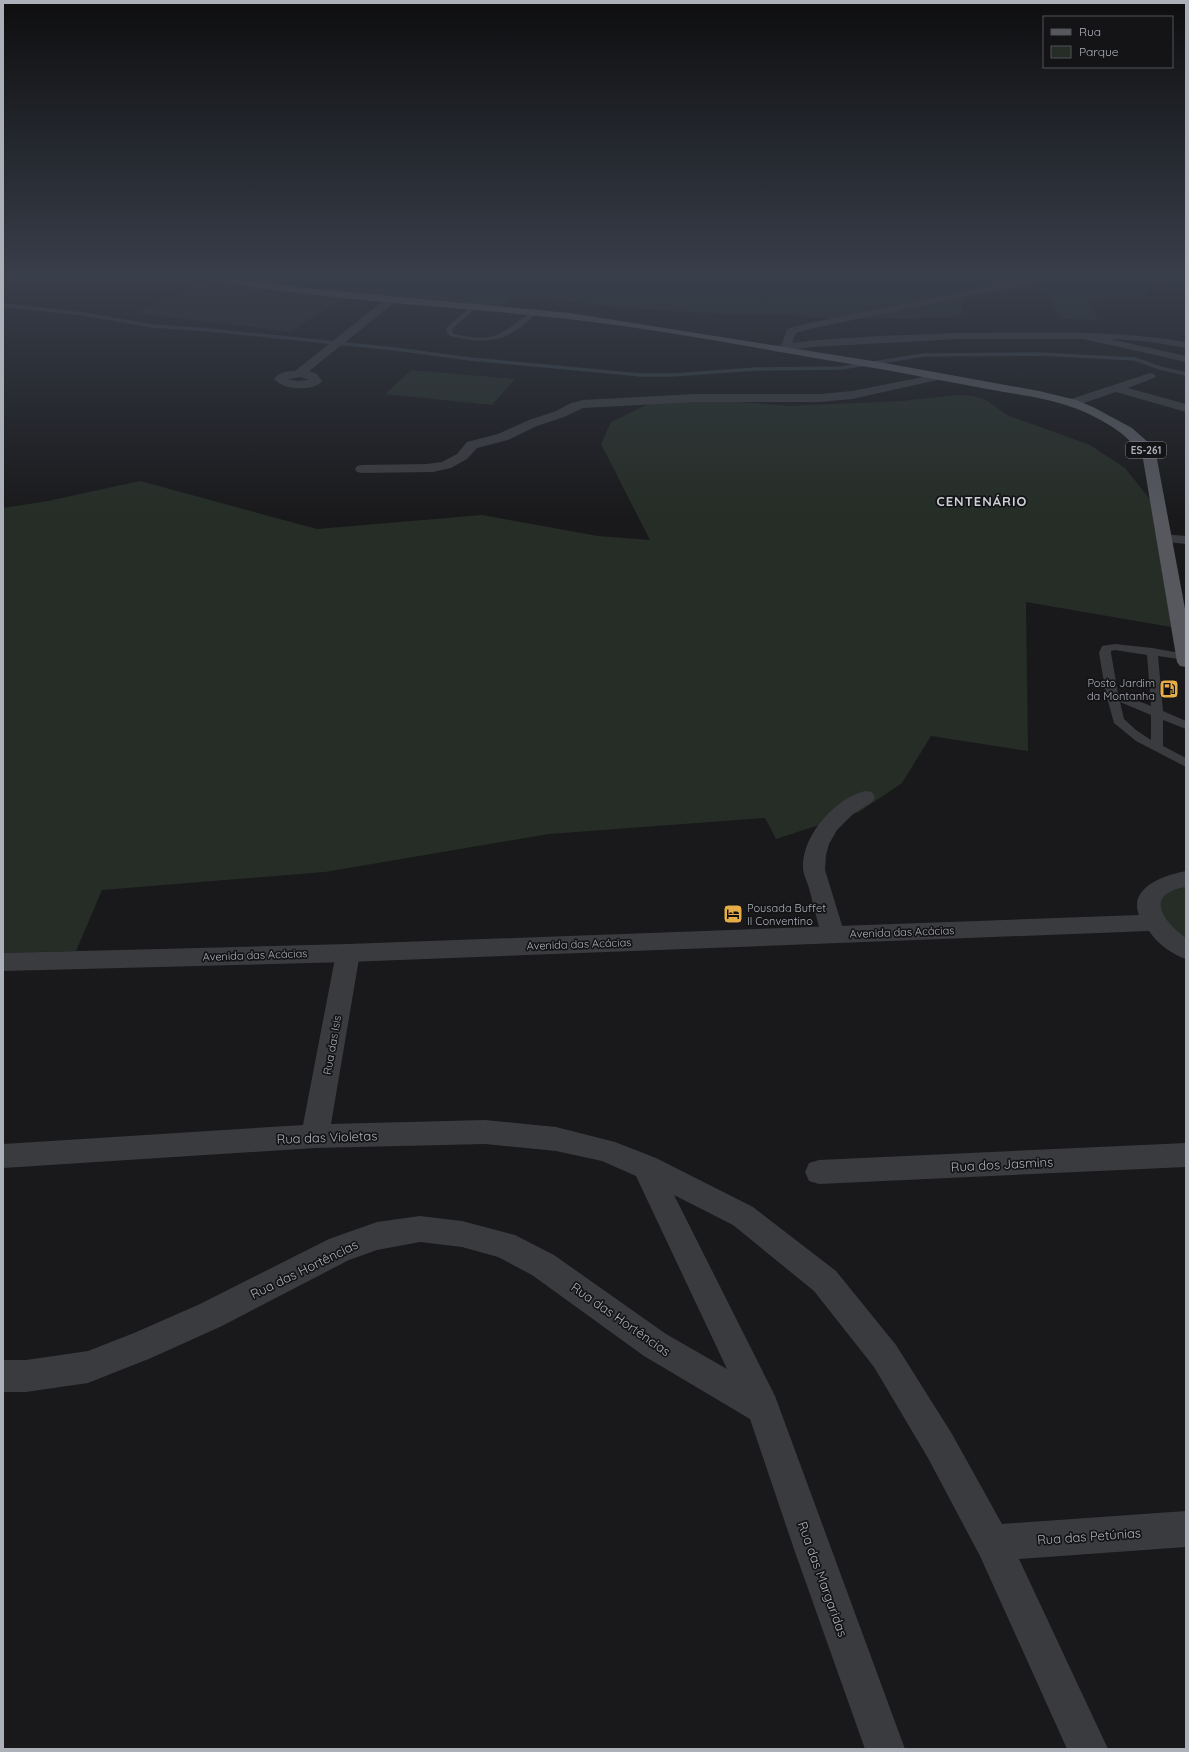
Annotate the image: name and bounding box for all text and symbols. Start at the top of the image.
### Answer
legend [1043,16,1173,68]
text: Rua [1079,24,1101,39]
text: Parque [1079,44,1119,59]
road number: ES-261 [1126,442,1166,458]
district label: CENTENÁRIO [937,493,1027,509]
place label: Posto Jardim da Montanha [1087,676,1155,703]
fuel station icon: Posto Jardim da Montanha [1158,678,1180,700]
place label: Pousada Buffet Il Conventino [747,901,826,928]
hotel icon: Pousada Buffet Il Conventino [722,903,744,925]
street label: Avenida das Acácias [849,923,955,941]
street label: Avenida das Acácias [526,935,632,953]
street label: Avenida das Acácias [202,946,308,964]
street label: Rua das Isis [320,1014,344,1076]
street label: Rua das Violetas [276,1127,378,1147]
street label: Rua dos Jasmins [950,1153,1054,1175]
street label: Rua das Hortências [248,1236,360,1302]
street label: Rua das Hortências [568,1279,674,1359]
street label: Rua das Margaridas [795,1519,851,1639]
street label: Rua das Petúnias [1037,1524,1141,1548]

